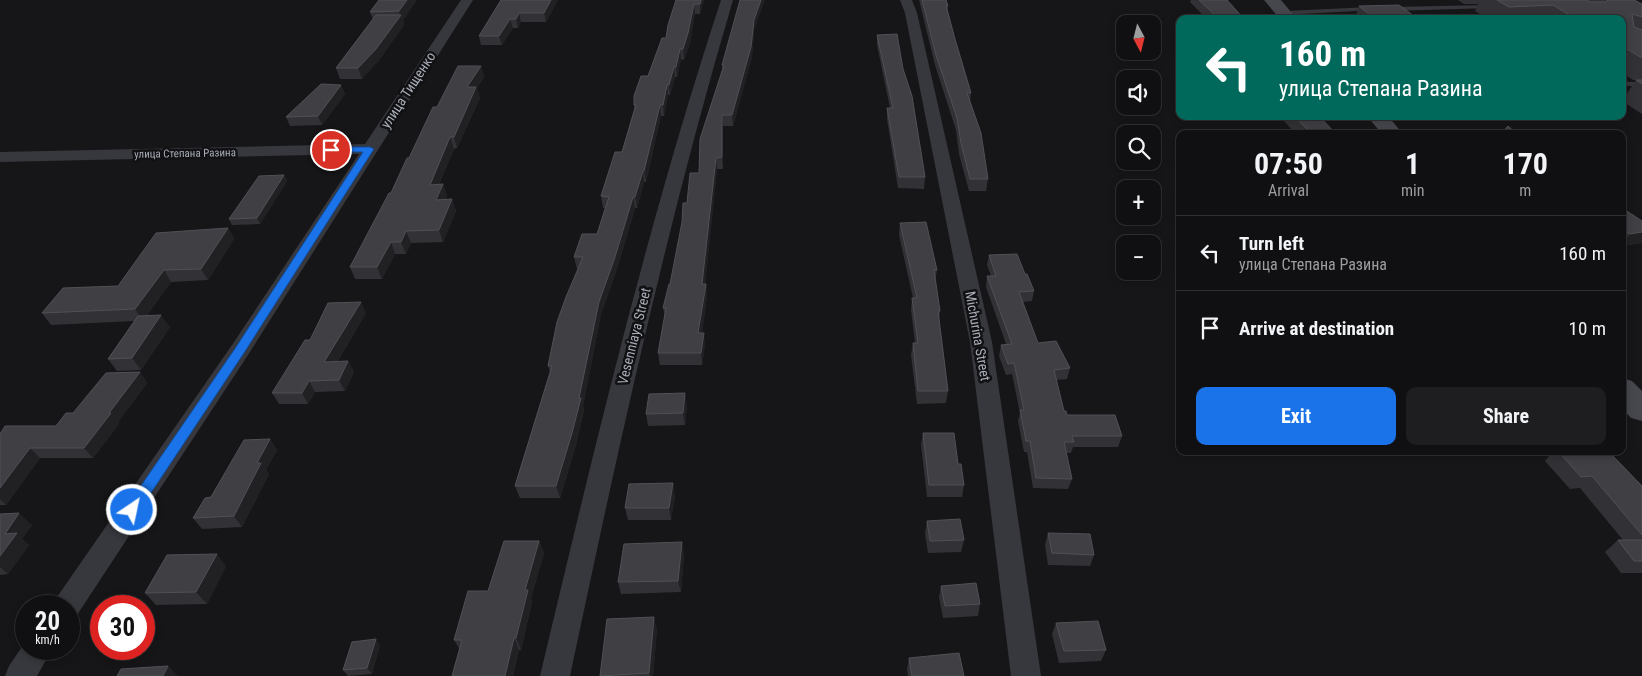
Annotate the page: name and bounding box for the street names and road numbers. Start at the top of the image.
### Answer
street label: улица Тищенко [377,49,439,131]
street label: улица Степана Разина [134,146,236,161]
street label: Vesenniaya Street [614,286,654,386]
street label: Michurina Street [962,290,994,382]

